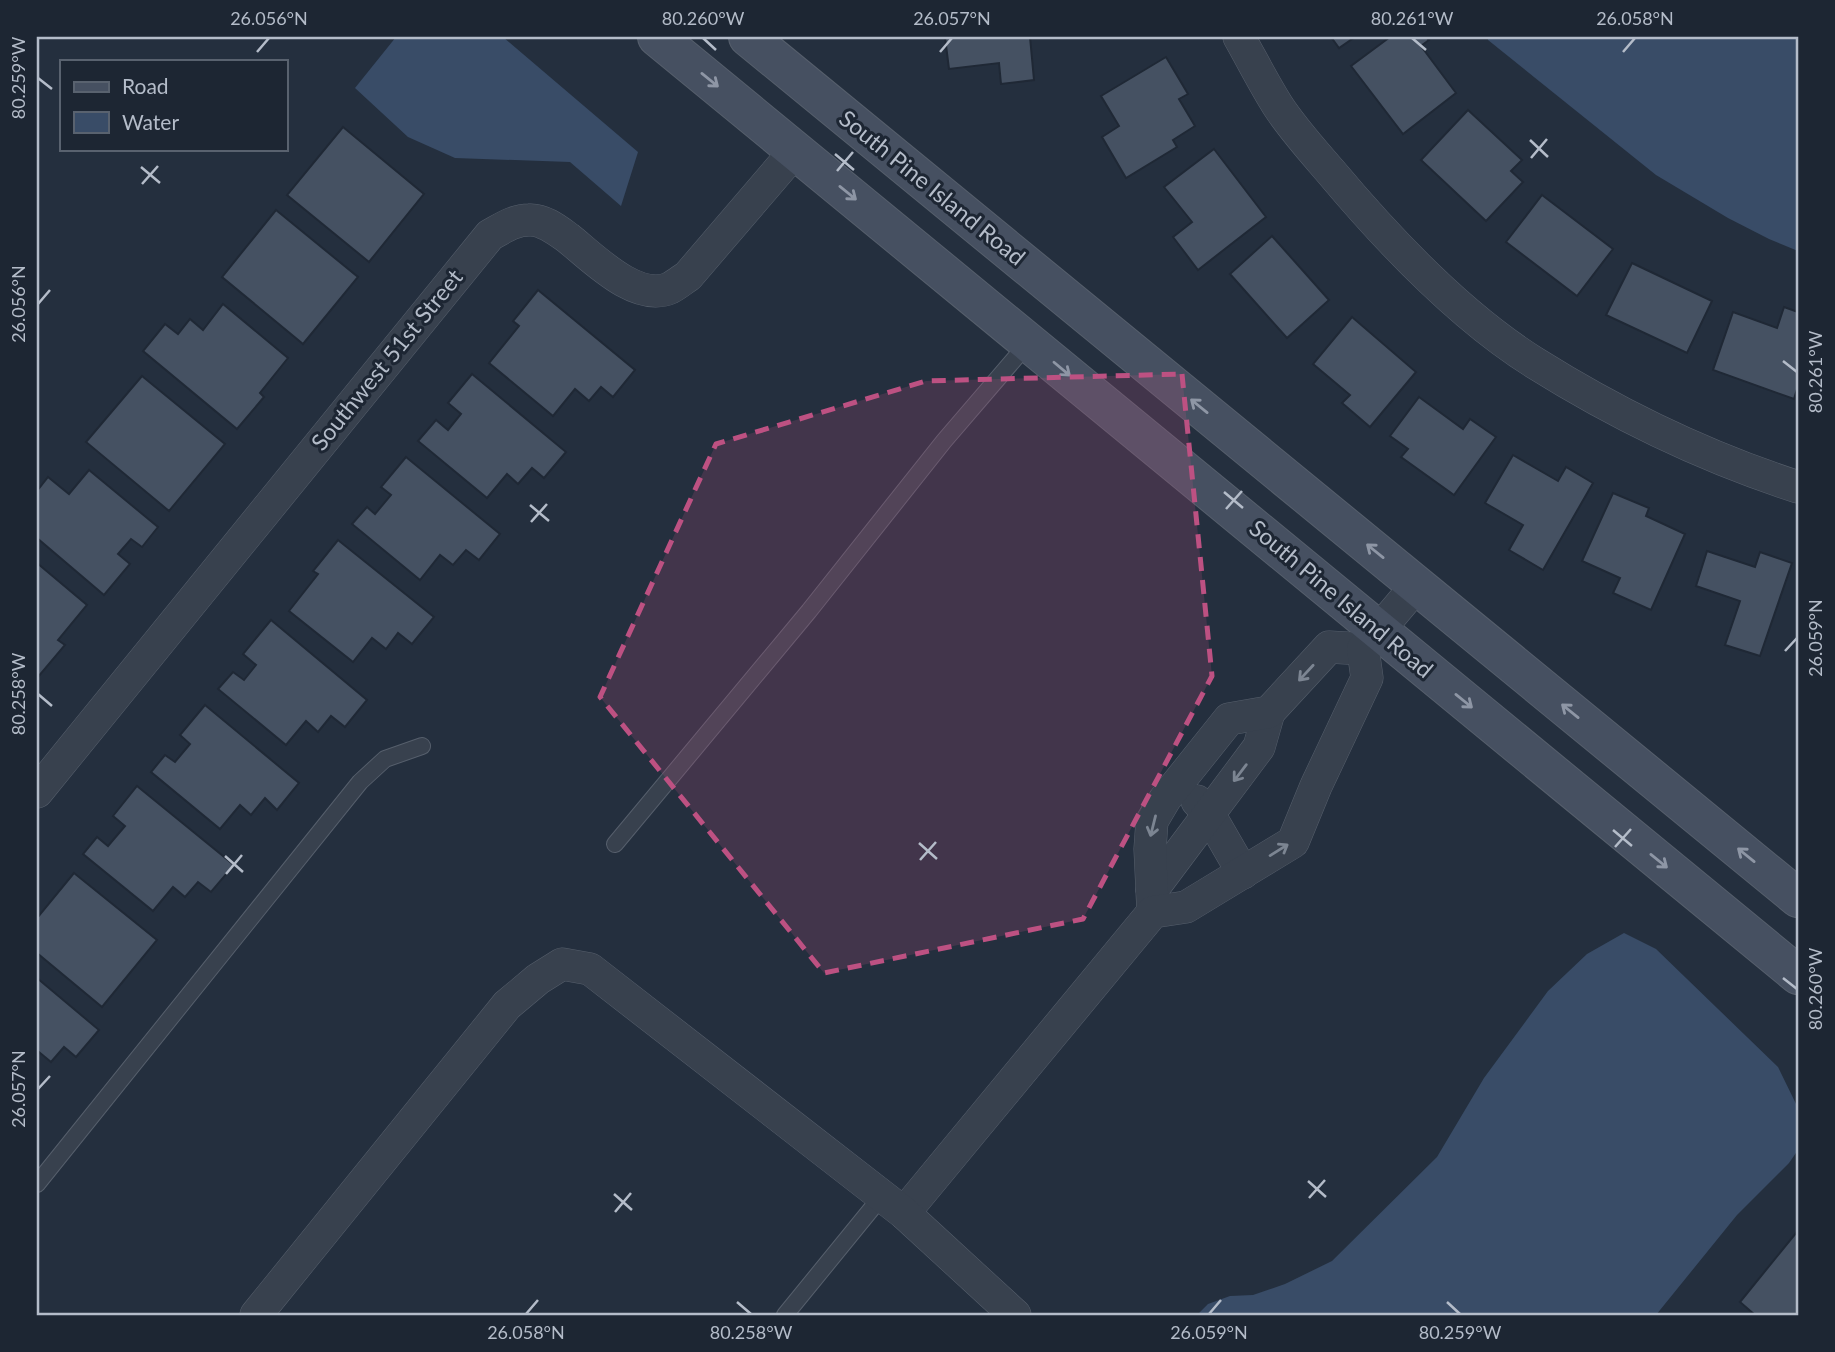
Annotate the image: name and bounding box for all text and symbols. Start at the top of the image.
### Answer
text: 26.056°N [230,7,308,29]
text: 80.260°W [662,7,745,29]
text: 26.057°N [913,7,991,29]
text: 80.261°W [1371,7,1454,29]
text: 26.058°N [1596,7,1674,29]
text: 80.259°W [7,36,29,119]
legend [60,60,287,150]
one-way arrow [701,72,719,88]
text: Road [122,73,169,98]
street label: South Pine Island Road [834,104,1031,271]
text: Water [122,109,179,134]
one-way arrow [839,185,857,201]
street label: Southwest 51st Street [305,263,468,456]
text: 26.056°N [7,265,29,343]
text: 80.261°W [1804,330,1826,413]
one-way arrow [1052,361,1070,377]
one-way arrow [1190,399,1208,415]
street label: South Pine Island Road [1244,513,1439,683]
one-way arrow [1366,543,1384,558]
text: 26.059°N [1804,599,1826,677]
text: 80.258°W [7,652,29,735]
one-way arrow [1298,664,1314,682]
one-way arrow [1455,693,1473,708]
one-way arrow [1561,703,1579,718]
one-way arrow [1233,763,1248,782]
one-way arrow [1146,814,1160,837]
one-way arrow [1269,843,1288,858]
one-way arrow [1737,847,1755,863]
one-way arrow [1649,853,1667,868]
text: 80.260°W [1804,947,1826,1030]
text: 26.057°N [7,1050,29,1128]
text: 26.058°N [487,1321,565,1343]
text: 80.258°W [710,1321,793,1343]
text: 26.059°N [1170,1321,1248,1343]
text: 80.259°W [1419,1321,1502,1343]

